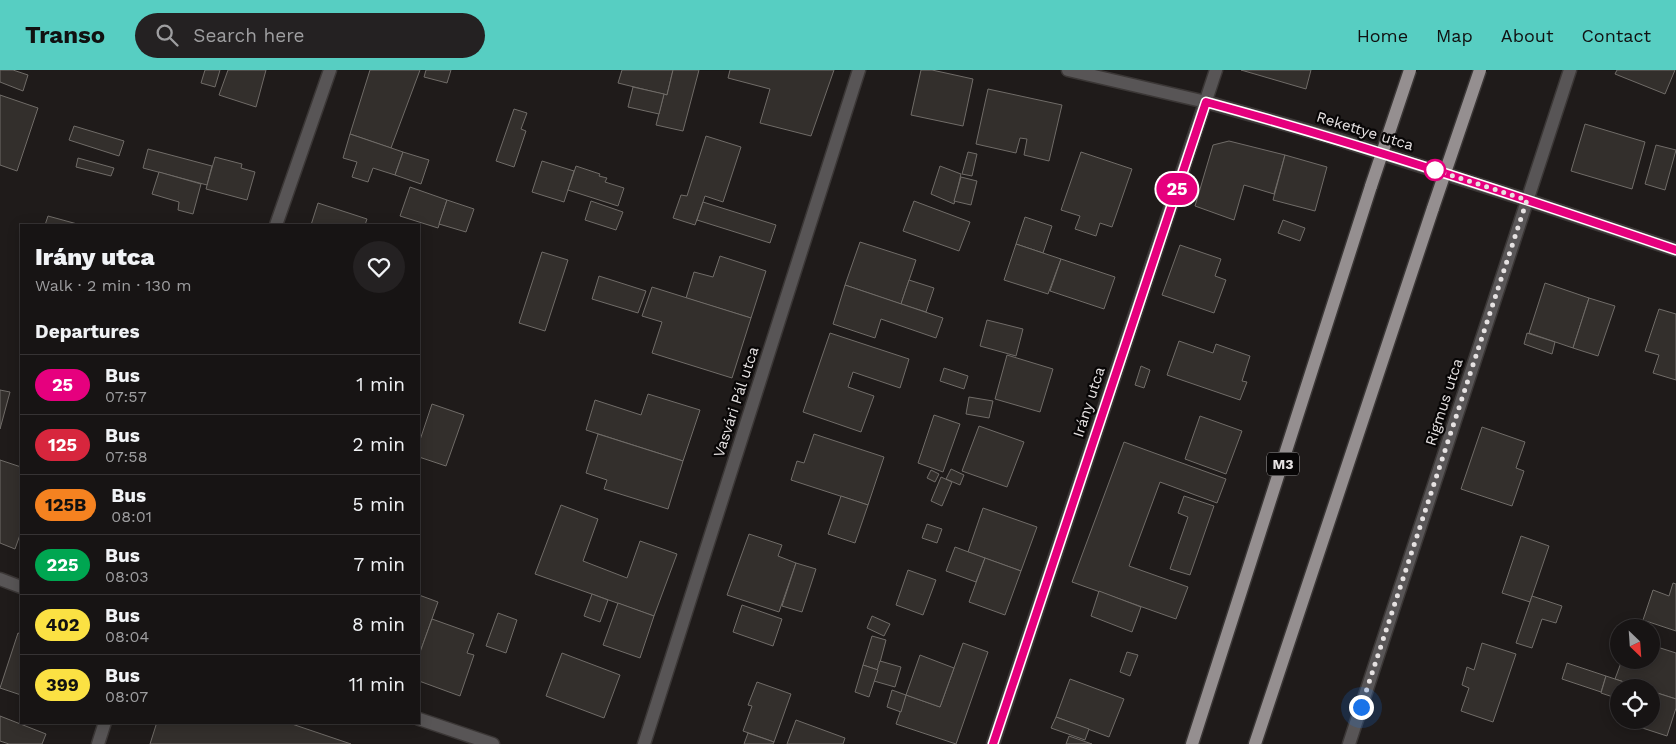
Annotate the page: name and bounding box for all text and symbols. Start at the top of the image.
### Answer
search box [135,13,485,58]
text: Transo [25,21,105,49]
icon: search [153,21,181,49]
text: Search here [193,24,305,47]
text: Home [1357,25,1408,46]
text: Map [1436,25,1473,46]
text: About [1501,25,1553,46]
text: Contact [1581,25,1651,46]
street label: Rekettye utca [1314,108,1416,154]
unlabelled marker [1424,159,1446,181]
line badge: 25 [1154,173,1200,205]
text: 25 [1166,178,1188,199]
button: heart [353,241,405,293]
text: Irány utca [35,243,155,271]
text: Walk · 2 min · 130 m [35,276,192,295]
text: Departures [35,320,140,343]
street label: Vasvári Pál utca [710,344,763,460]
street label: Rigmus utca [1421,356,1467,448]
text: Bus [105,364,140,387]
street label: Irány utca [1069,364,1109,439]
text: 1 min [356,373,405,396]
text: 25 [52,374,73,395]
text: 07:57 [105,387,147,406]
text: Bus [105,424,140,447]
text: 2 min [353,433,405,456]
text: 125 [48,434,77,455]
text: 07:58 [105,447,148,466]
road number: M3 [1267,452,1299,476]
text: Bus [111,484,146,507]
text: 5 min [353,493,405,516]
text: 125B [45,494,86,515]
text: 08:01 [111,507,152,526]
text: Bus [105,544,140,567]
text: 7 min [354,553,405,576]
text: 225 [47,554,78,575]
text: 08:03 [105,567,149,586]
text: Bus [105,604,140,627]
text: 8 min [352,613,405,636]
text: 402 [46,614,79,635]
north arrow [1610,619,1660,669]
map controls [1610,619,1660,729]
text: 08:04 [105,627,149,646]
text: Bus [105,664,140,687]
text: 11 min [349,673,405,696]
text: 399 [46,674,79,695]
button: locate [1610,679,1660,729]
text: 08:07 [105,687,148,706]
your location [1349,695,1374,720]

